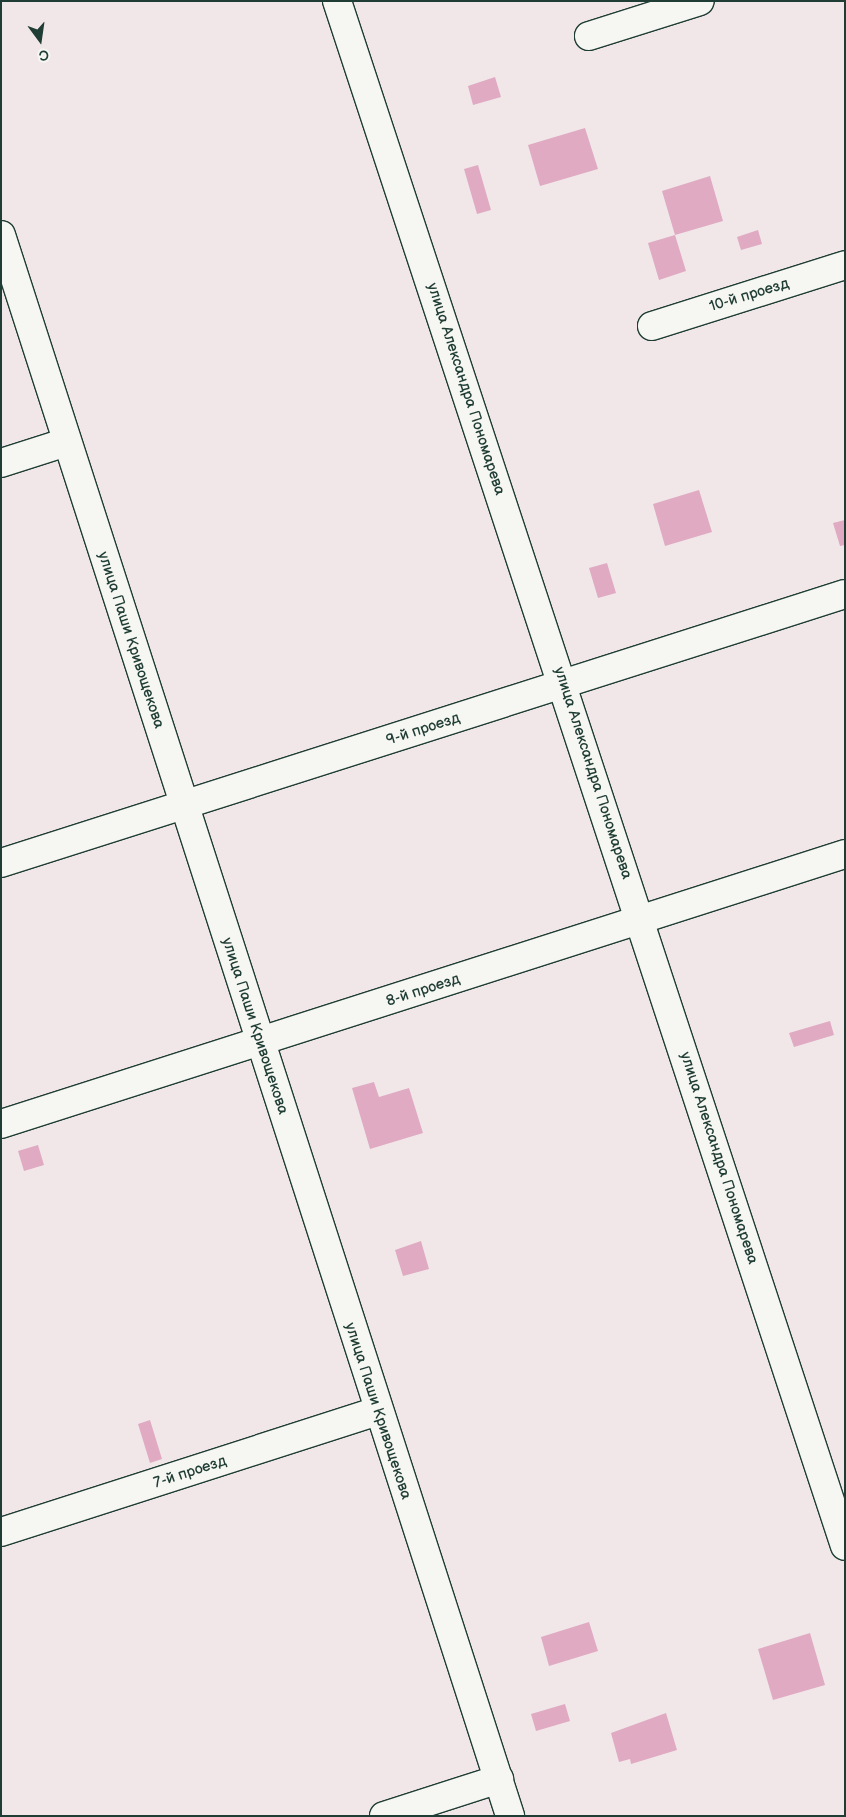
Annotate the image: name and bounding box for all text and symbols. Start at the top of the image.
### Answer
north arrow [15,15,65,65]
text: С [37,46,51,64]
street label: 10-й проезд [707,274,791,316]
street label: улица Александра Пономарева [423,281,509,497]
street label: улица Паши Кривощекова [94,549,168,731]
street label: улица Александра Пономарева [550,665,636,881]
street label: 9-й проезд [384,709,462,749]
street label: улица Паши Кривощекова [218,935,292,1117]
street label: 8-й проезд [384,970,462,1010]
street label: улица Александра Пономарева [676,1050,762,1266]
street label: улица Паши Кривощекова [341,1320,415,1502]
street label: 7-й проезд [151,1452,229,1492]

